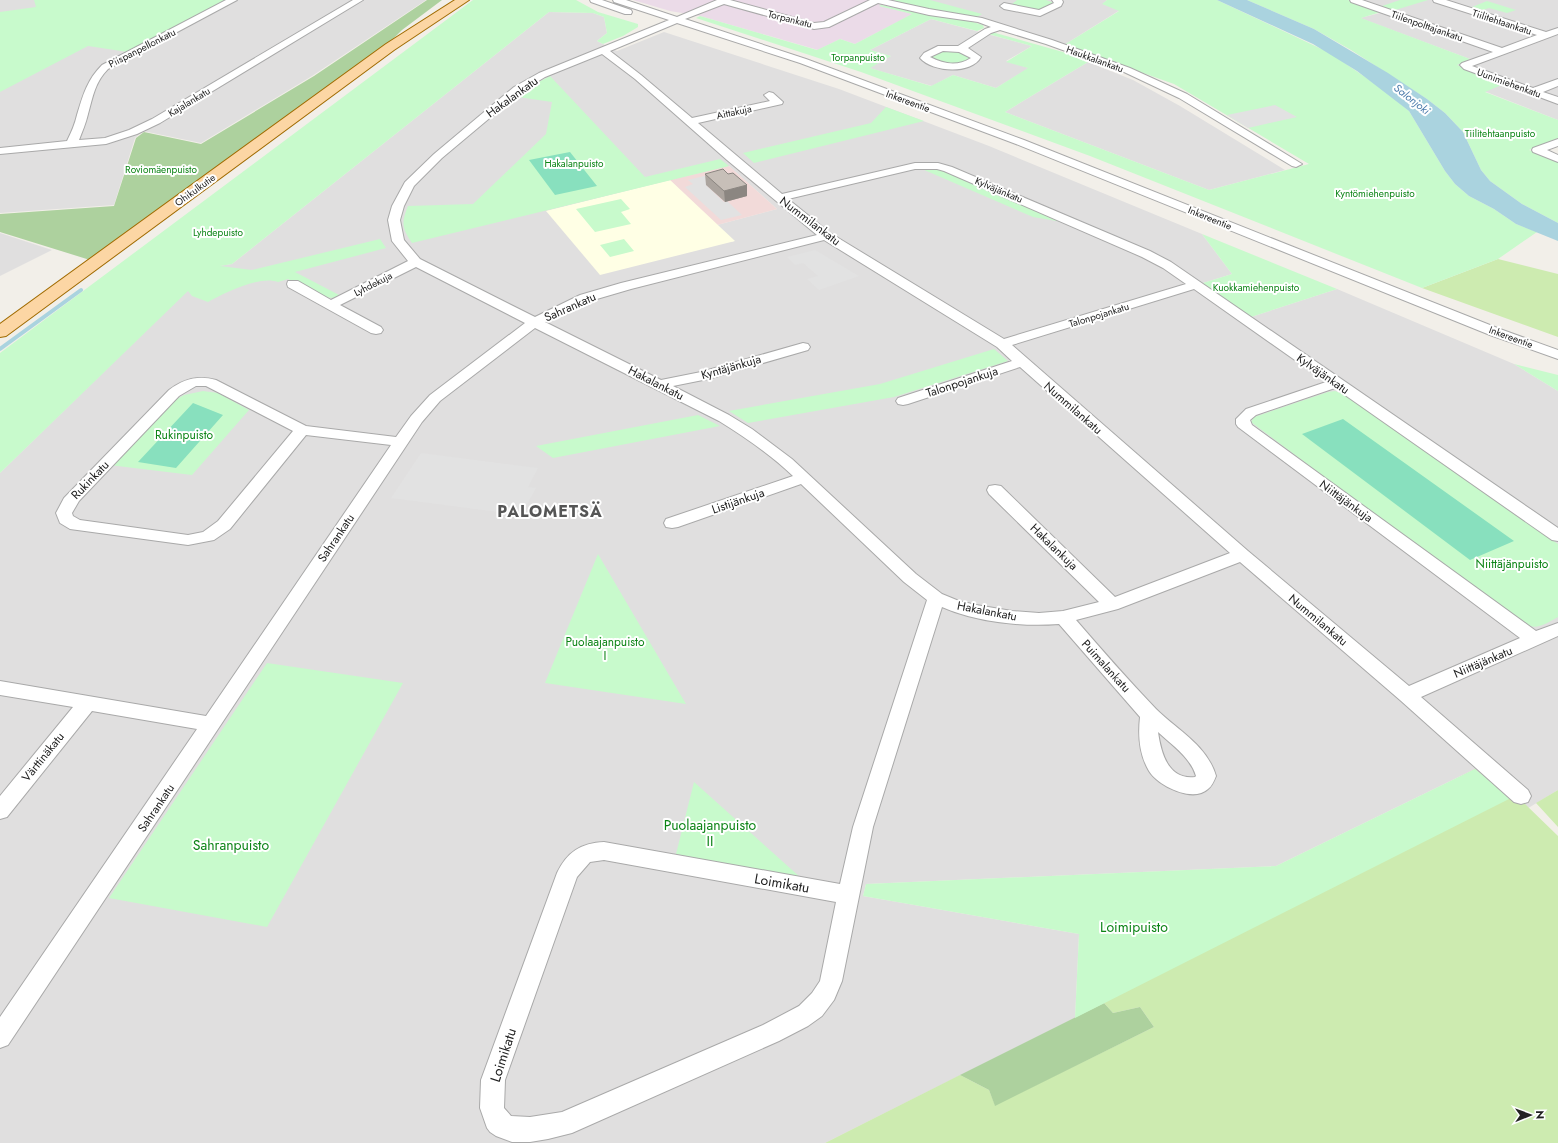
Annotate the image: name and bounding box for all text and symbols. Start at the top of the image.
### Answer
street label: Tiilitehtaankatu [1470,5,1534,39]
street label: Torpankatu [766,6,814,32]
street label: Tiilenpolttajankatu [1389,7,1465,45]
street label: Piispanpellonkatu [106,25,178,71]
street label: Haukkalankatu [1064,42,1126,76]
park label: Torpanpuisto [831,50,885,65]
street label: Uunimiehenkatu [1475,64,1543,102]
street label: Hakalankatu [482,72,542,122]
water label: Salonjoki [1391,80,1434,118]
street label: Kajalankatu [165,83,213,121]
street label: Inkereentie [884,86,932,116]
street label: Aittakuja [715,101,753,123]
park label: Tiilitehtaanpuisto [1465,126,1536,141]
park label: Hakalanpuisto [545,156,604,171]
park label: Roviomäenpuisto [125,162,197,177]
street label: Ohikulkutie [171,170,219,210]
street label: Kylväjänkatu [973,173,1025,207]
park label: Kyntömiehenpuisto [1335,186,1415,201]
street label: Nummilankatu [776,192,844,250]
street label: Inkereentie [1186,202,1234,234]
park label: Lyhdepuisto [193,225,244,240]
street label: Lyhdekuja [351,268,395,300]
park label: Kuokkamiehenpuisto [1213,280,1300,295]
street label: Sahrankatu [541,288,599,326]
street label: Talonpojankatu [1067,299,1131,331]
street label: Inkereentie [1487,322,1535,352]
street label: Kylväjänkatu [1293,349,1353,399]
street label: Kyntäjänkuja [699,350,763,384]
street label: Hakalankatu [625,361,687,405]
street label: Talonpojankuja [924,362,1000,402]
street label: Nummilankatu [1040,377,1106,439]
park label: Rukinpuisto [155,426,214,444]
street label: Rukinkatu [67,457,113,503]
street label: Niittäjänkuja [1315,475,1377,527]
street label: Listijänkuja [709,484,767,518]
district label: PALOMETSÄ [497,500,603,523]
street label: Sahrankatu [313,510,359,566]
street label: Hakalankuja [1026,520,1082,575]
park label: Niittäjänpuisto [1476,555,1549,573]
street label: Nummilankatu [1284,590,1352,650]
street label: Hakalankatu [956,596,1018,626]
park label: Puolaajanpuisto I [565,633,645,665]
street label: Puimalankatu [1077,635,1135,697]
street label: Niittäjänkatu [1451,642,1515,682]
street label: Värttinäkatu [17,728,69,786]
street label: Sahrankatu [133,780,179,836]
park label: Puolaajanpuisto II [664,815,756,851]
park label: Sahranpuisto [193,835,269,855]
street label: Loimikatu [753,868,811,898]
park label: Loimipuisto [1100,917,1168,937]
street label: Loimikatu [485,1025,521,1085]
north arrow [1510,1095,1550,1135]
text: N [1532,1110,1548,1119]

